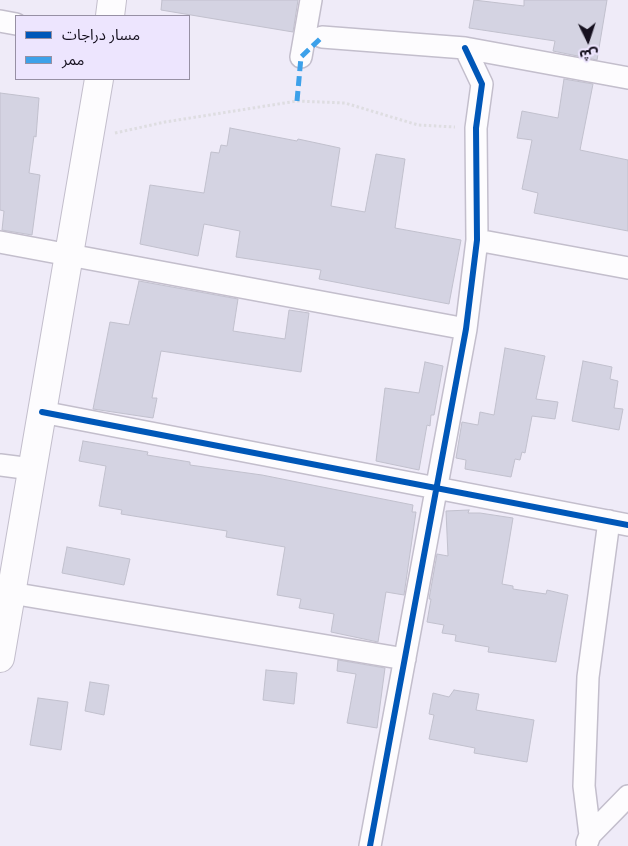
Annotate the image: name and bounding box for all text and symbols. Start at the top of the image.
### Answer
legend [15,15,190,80]
north arrow [563,15,613,65]
text: مسار دراجات [62,26,140,43]
text: ش [579,46,599,64]
text: ممر [62,51,85,68]

